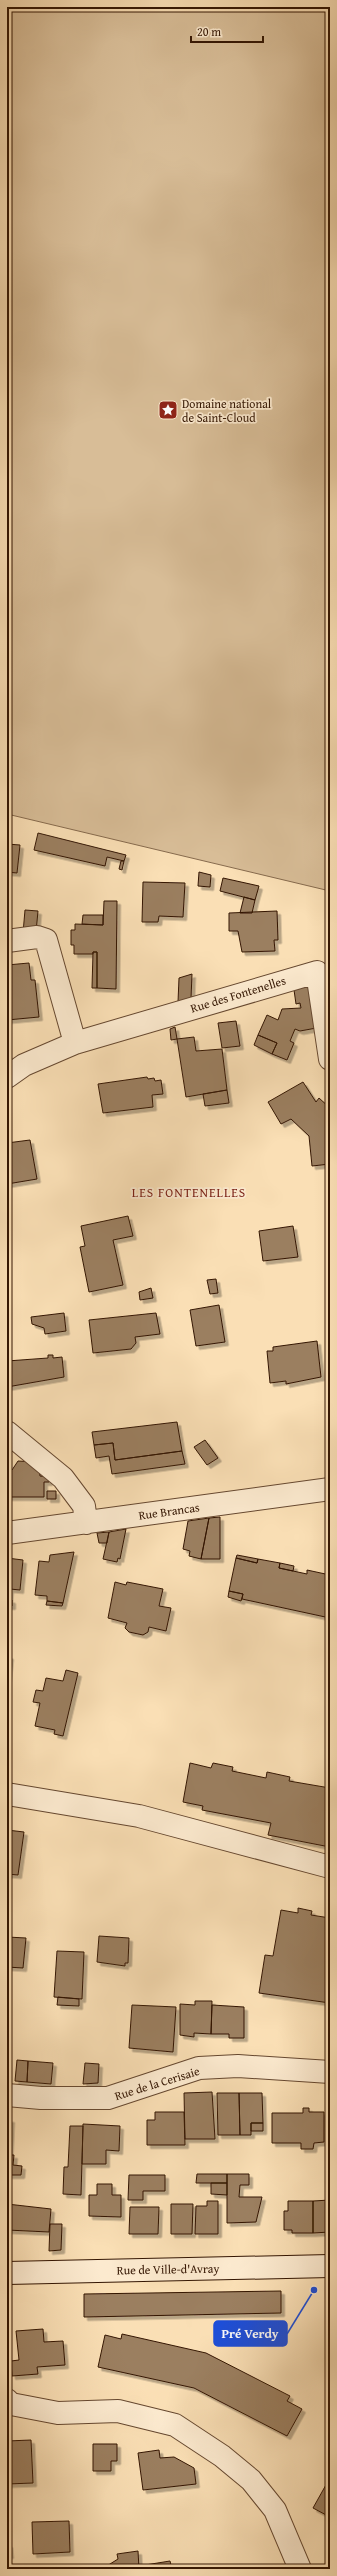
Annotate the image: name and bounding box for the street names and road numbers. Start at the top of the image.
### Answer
street label: Rue des Fontenelles [188,971,288,1017]
street label: Rue Brancas [137,1498,201,1524]
street label: Rue de la Cerisaie [112,2062,202,2104]
street label: Rue de Ville-d'Avray [117,2260,220,2278]

